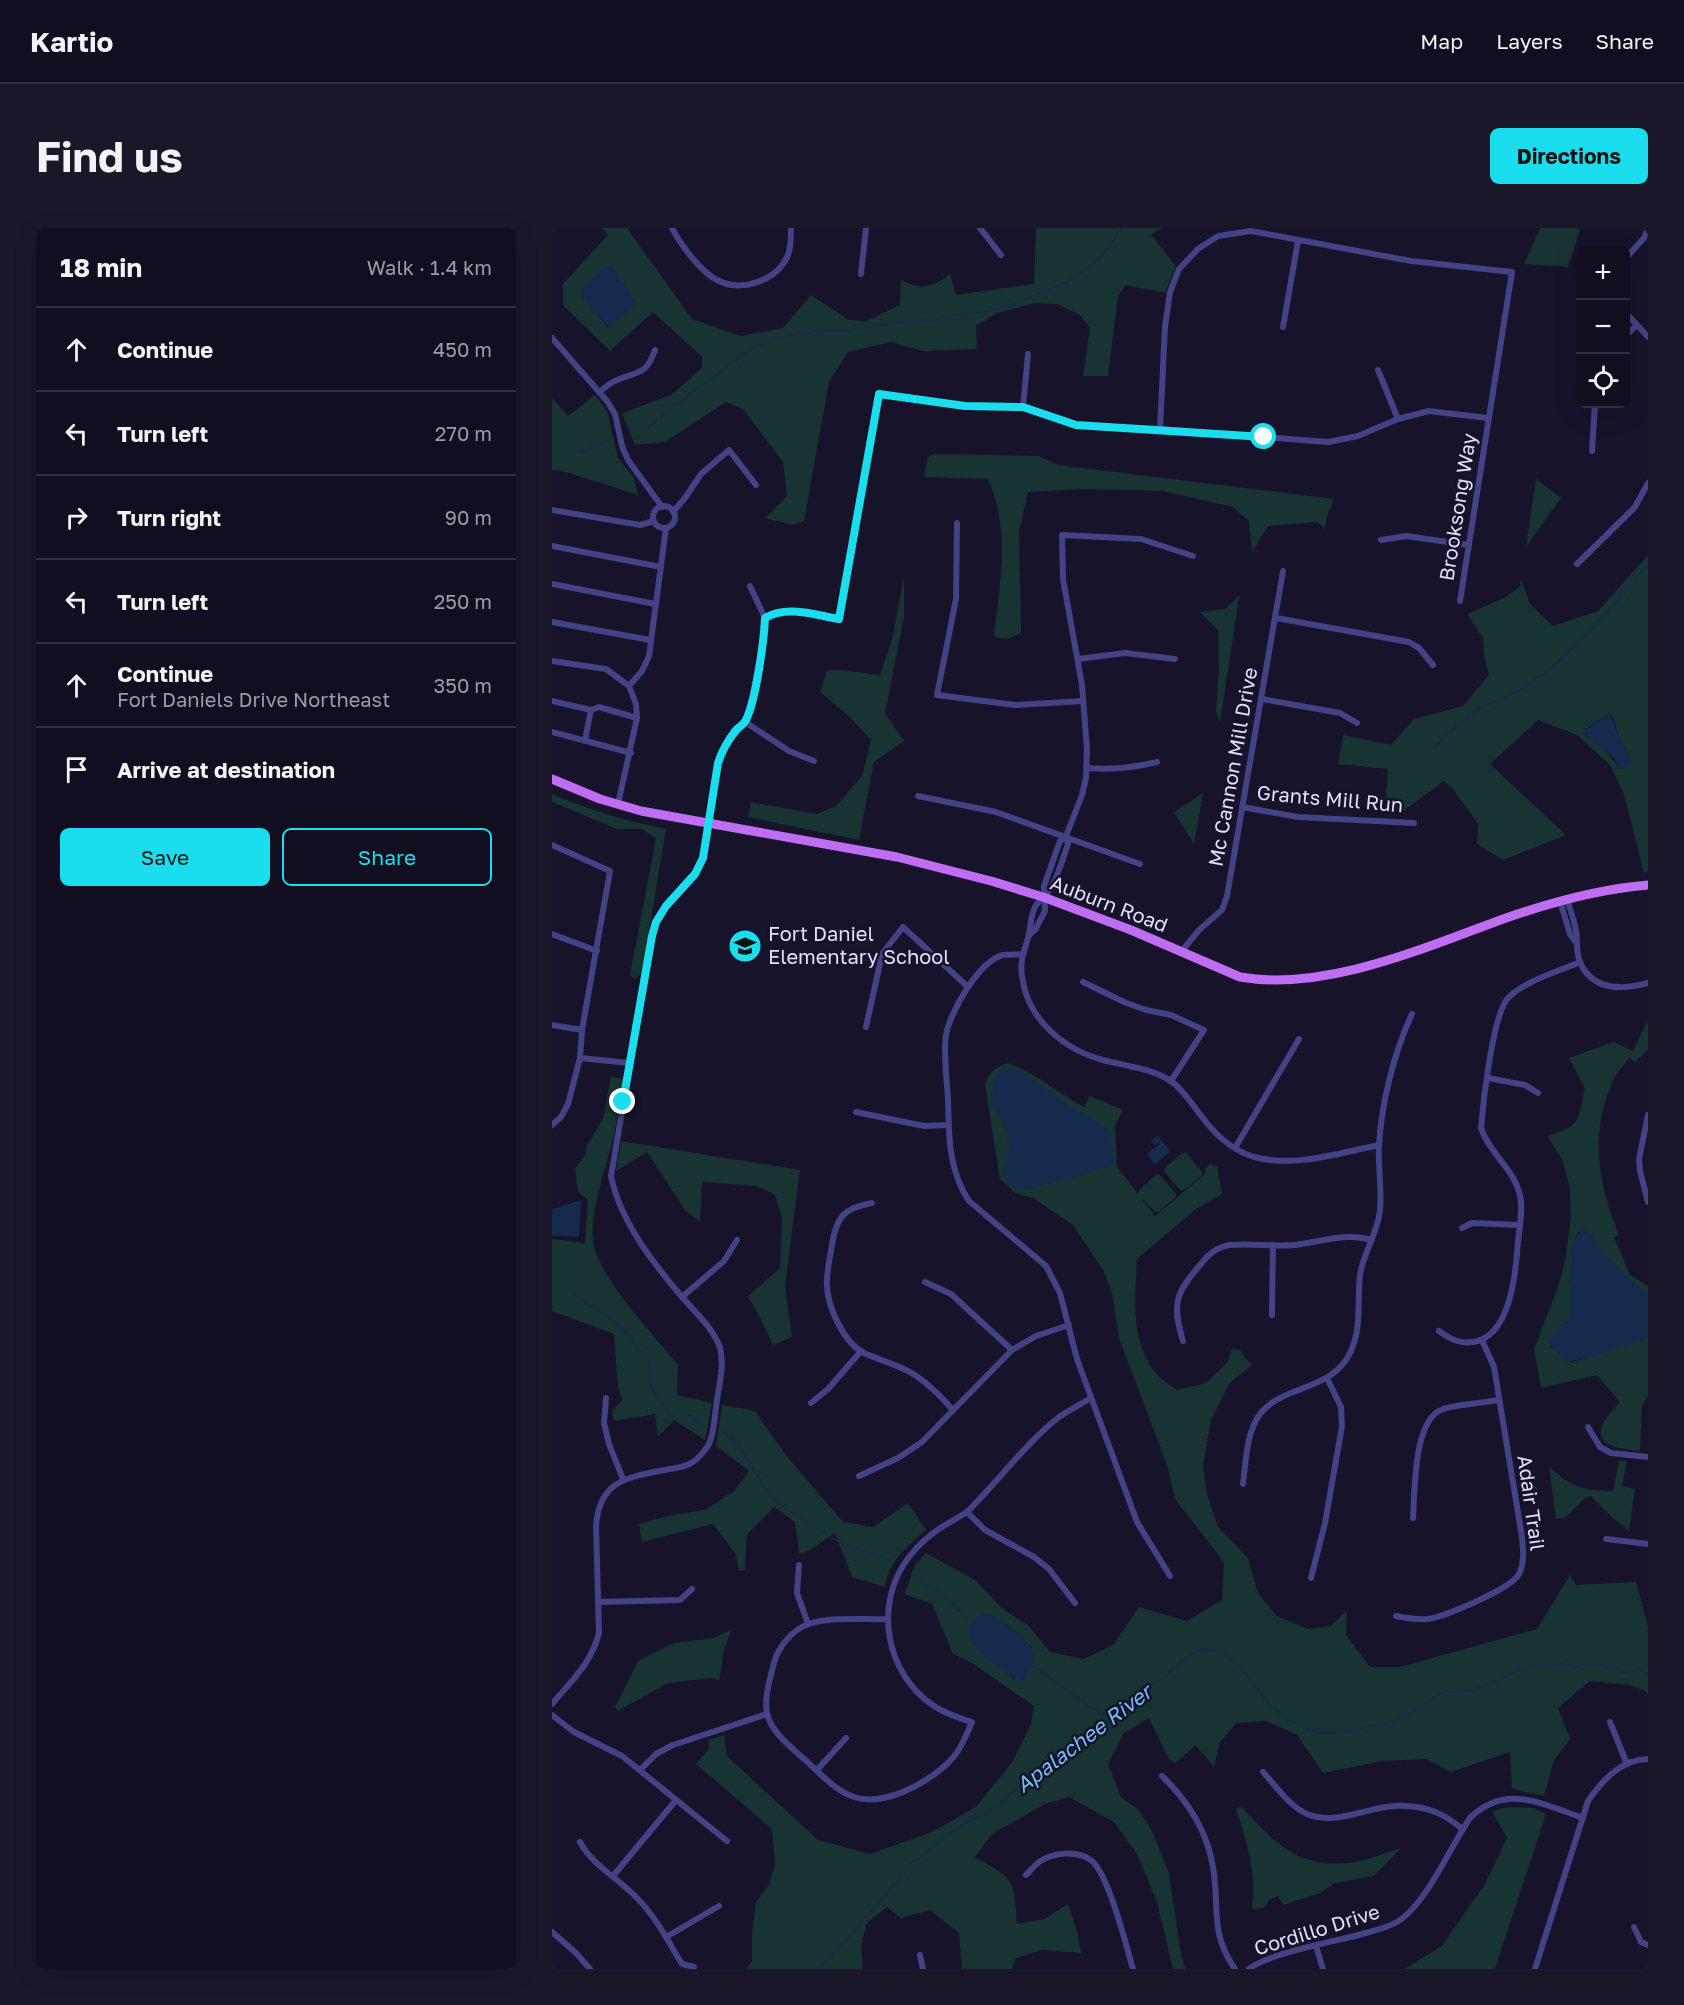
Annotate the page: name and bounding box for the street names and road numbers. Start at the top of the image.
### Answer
street label: Brooksong Way [1434,431,1481,582]
street label: Mc Cannon Mill Drive [1203,665,1261,868]
street label: Grants Mill Run [1256,780,1404,816]
street label: Auburn Road [1047,870,1171,936]
street label: Adair Trail [1513,1454,1551,1552]
street label: Cordillo Drive [1251,1899,1382,1960]

